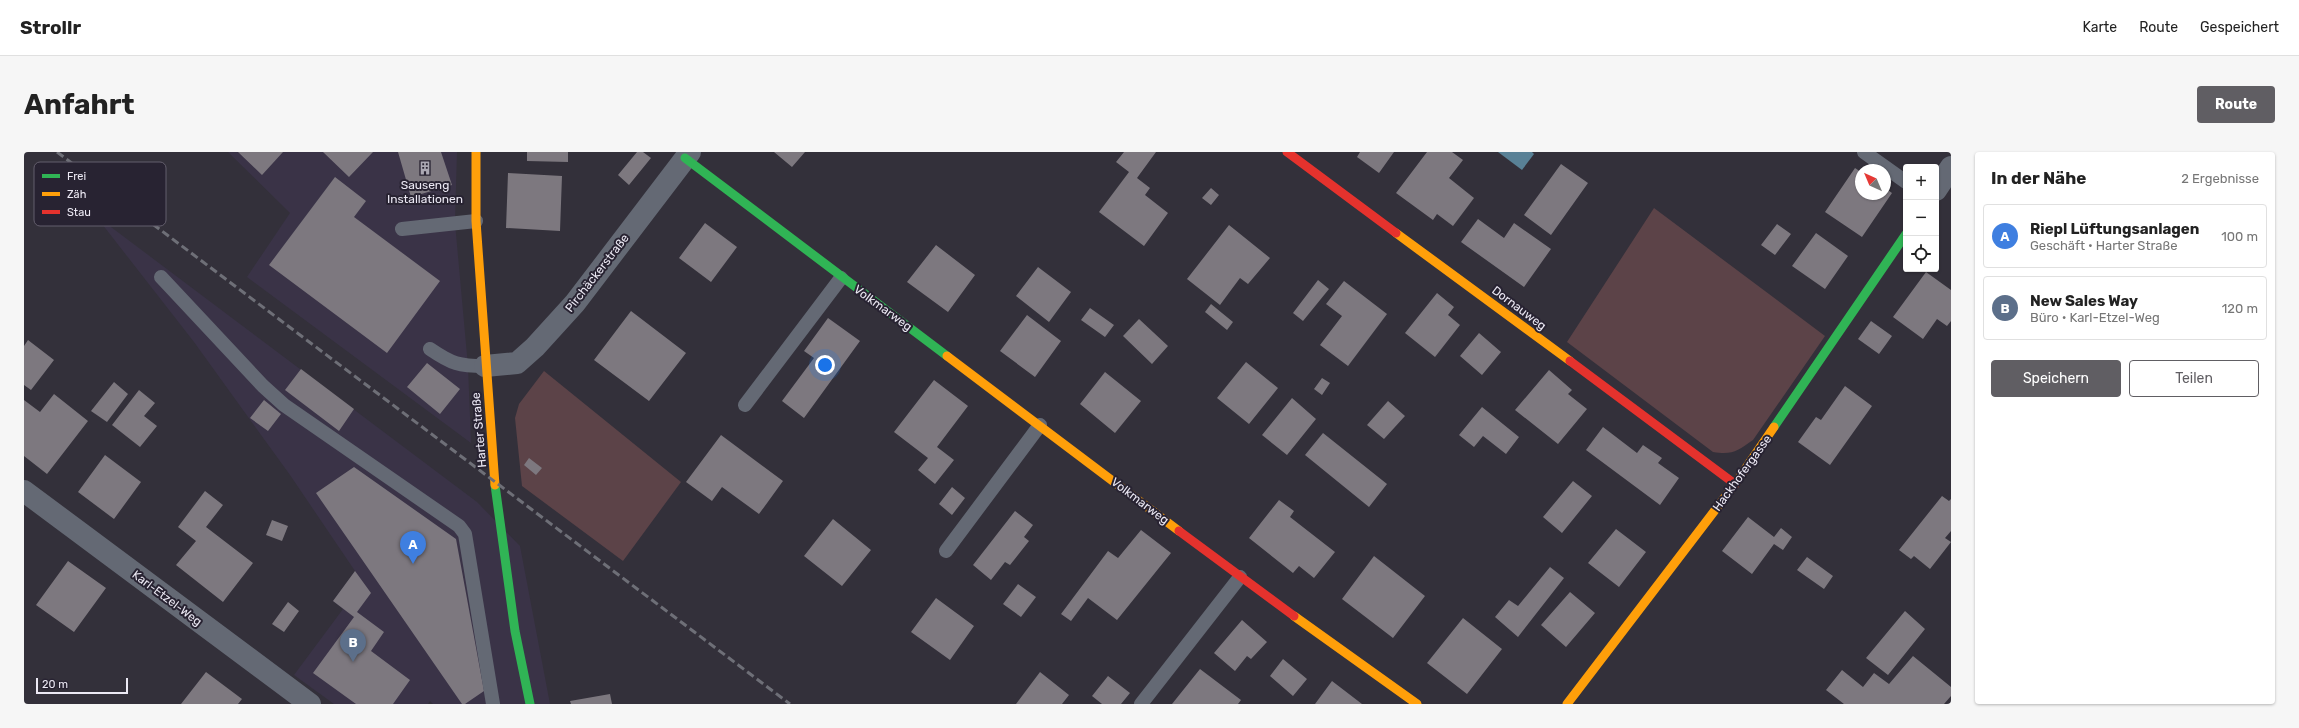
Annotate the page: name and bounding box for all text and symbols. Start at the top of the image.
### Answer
text: Strollr [20,16,81,39]
text: Karte [2082,19,2117,36]
text: Route [2139,19,2178,36]
text: Gespeichert [2200,19,2279,36]
button: Route [2197,86,2275,123]
text: Anfahrt [24,88,135,121]
building icon: Sauseng Installationen [417,160,433,176]
legend [34,162,166,226]
north arrow [1855,164,1891,200]
map controls [1903,164,1939,272]
button: + [1903,164,1939,200]
text: In der Nähe [1991,168,2086,188]
text: Frei [67,170,86,183]
text: 2 Ergebnisse [2181,171,2259,186]
place label: Sauseng Installationen [387,178,463,206]
text: Zäh [67,188,86,201]
button: − [1903,200,1939,236]
text: Stau [67,206,91,219]
text: Riepl Lüftungsanlagen [2030,220,2199,238]
text: A [2000,229,2010,244]
text: 100 m [2221,229,2258,244]
street label: Pirchäckerstraße [562,231,632,315]
button: locate [1903,236,1939,272]
text: Geschäft · Harter Straße [2030,238,2177,253]
street label: Volkmarweg [851,282,915,334]
street label: Dornauweg [1489,283,1549,333]
text: New Sales Way [2030,292,2138,310]
text: B [2000,301,2010,316]
text: 120 m [2222,301,2258,316]
text: Büro · Karl-Etzel-Weg [2030,310,2160,325]
your location [815,355,835,375]
button: Speichern [1991,360,2121,397]
button: Teilen [2129,360,2259,397]
street label: Harter Straße [469,392,489,468]
street label: Hackhofergasse [1710,432,1774,514]
street label: Volkmarweg [1108,475,1172,527]
pin: A [400,531,426,564]
street label: Karl-Etzel-Weg [130,567,204,629]
pin: B [340,629,366,662]
scale bar [36,676,128,695]
text: 20 m [42,678,68,691]

